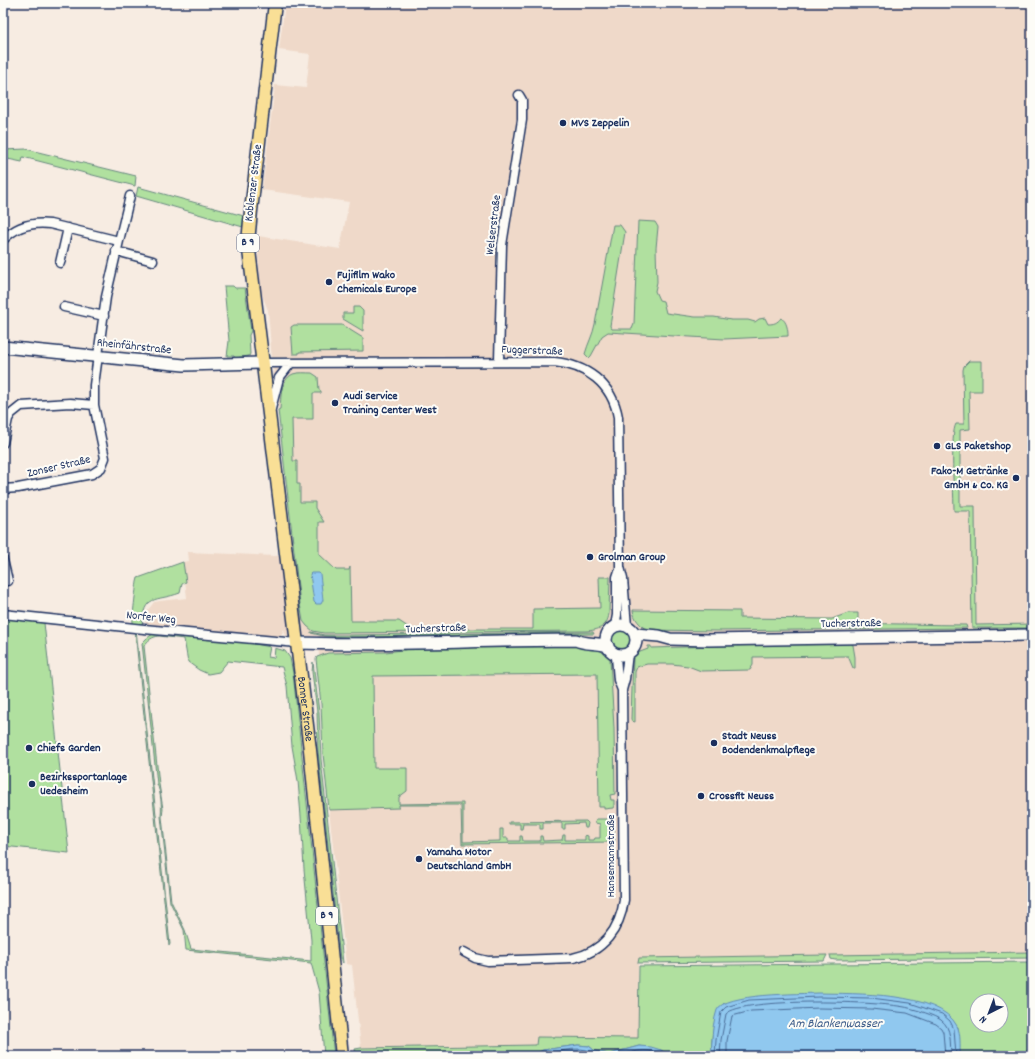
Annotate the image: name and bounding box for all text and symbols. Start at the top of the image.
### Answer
place label: MVS Zeppelin [571,115,630,132]
marker: MVS Zeppelin [558,118,568,128]
street label: Koblenzer Straße [241,143,267,223]
street label: Welserstraße [482,194,506,256]
road number: B 9 [237,234,259,252]
place label: Fujifilm Wako Chemicals Europe [337,267,417,298]
marker: Fujifilm Wako Chemicals Europe [324,277,334,287]
street label: Rheinfährstraße [96,335,172,359]
street label: Fuggerstraße [501,341,563,361]
place label: Audi Service Training Center West [343,388,437,419]
marker: Audi Service Training Center West [330,398,340,408]
place label: GLS Paketshop [945,438,1012,455]
marker: GLS Paketshop [932,441,942,451]
street label: Zonser Straße [26,451,92,483]
place label: Fako-M Getränke GmbH & Co. KG [931,463,1009,494]
marker: Fako-M Getränke GmbH & Co. KG [1011,473,1021,483]
place label: Grolman Group [598,549,666,566]
marker: Grolman Group [585,552,595,562]
street label: Norfer Weg [125,607,177,629]
street label: Tucherstraße [821,615,881,633]
street label: Tucherstraße [405,619,467,639]
street label: Bonner Straße [293,676,317,743]
place label: Stadt Neuss Bodendenkmalpflege [722,728,816,759]
marker: Stadt Neuss Bodendenkmalpflege [709,738,719,748]
place label: Chiefs Garden [37,740,101,757]
marker: Chiefs Garden [24,743,34,753]
place label: Bezirkssportanlage Uedesheim [40,769,128,800]
marker: Bezirkssportanlage Uedesheim [27,779,37,789]
place label: Crossfit Neuss [709,788,774,805]
marker: Crossfit Neuss [696,791,706,801]
street label: Hansemannstraße [603,814,620,898]
place label: Yamaha Motor Deutschland GmbH [426,844,512,875]
marker: Yamaha Motor Deutschland GmbH [414,854,424,864]
road number: B 9 [316,907,338,925]
north arrow [969,993,1009,1033]
text: N [976,1011,991,1027]
water label: Am Blankenwasser [788,1015,884,1034]

